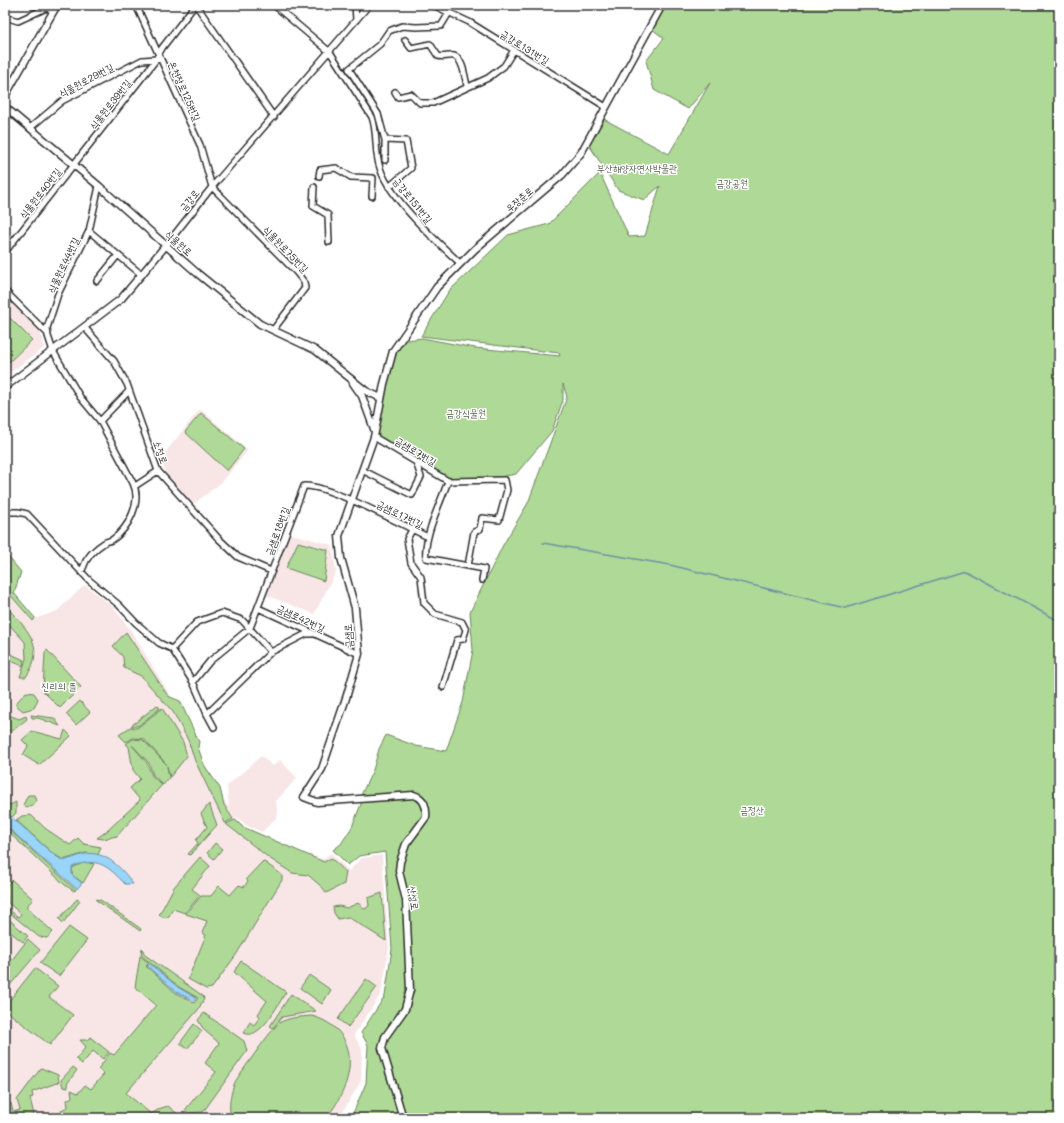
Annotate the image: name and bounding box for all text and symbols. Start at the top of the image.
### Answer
street label: 금강로131번길 [498,26,552,68]
street label: 온천장로125번길 [166,59,204,123]
street label: 식물원로29번길 [56,60,116,100]
street label: 식물원로39번길 [86,76,134,132]
park label: 부산해양자연사박물관 [597,161,677,175]
street label: 식물원로40번길 [16,165,64,221]
street label: 금강로151번길 [390,174,436,226]
park label: 금강공원 [716,176,748,190]
street label: 우장춘로 [502,183,536,215]
street label: 금강로 [176,186,202,214]
street label: 식물원로75번길 [260,223,312,275]
street label: 식물원로 [162,227,196,259]
street label: 식물원로44번길 [44,235,82,295]
park label: 금강식물원 [446,406,486,420]
street label: 금샘로7번길 [393,433,439,469]
street label: 소정로 [150,438,172,466]
street label: 금샘로17번길 [374,497,426,531]
street label: 금샘로18번길 [262,505,292,557]
street label: 금샘로42번길 [275,601,327,635]
street label: 금샘로 [340,623,356,649]
park label: 진리의 뜰 [41,679,77,693]
park label: 금정산 [740,803,764,817]
street label: 산성로 [405,885,423,911]

